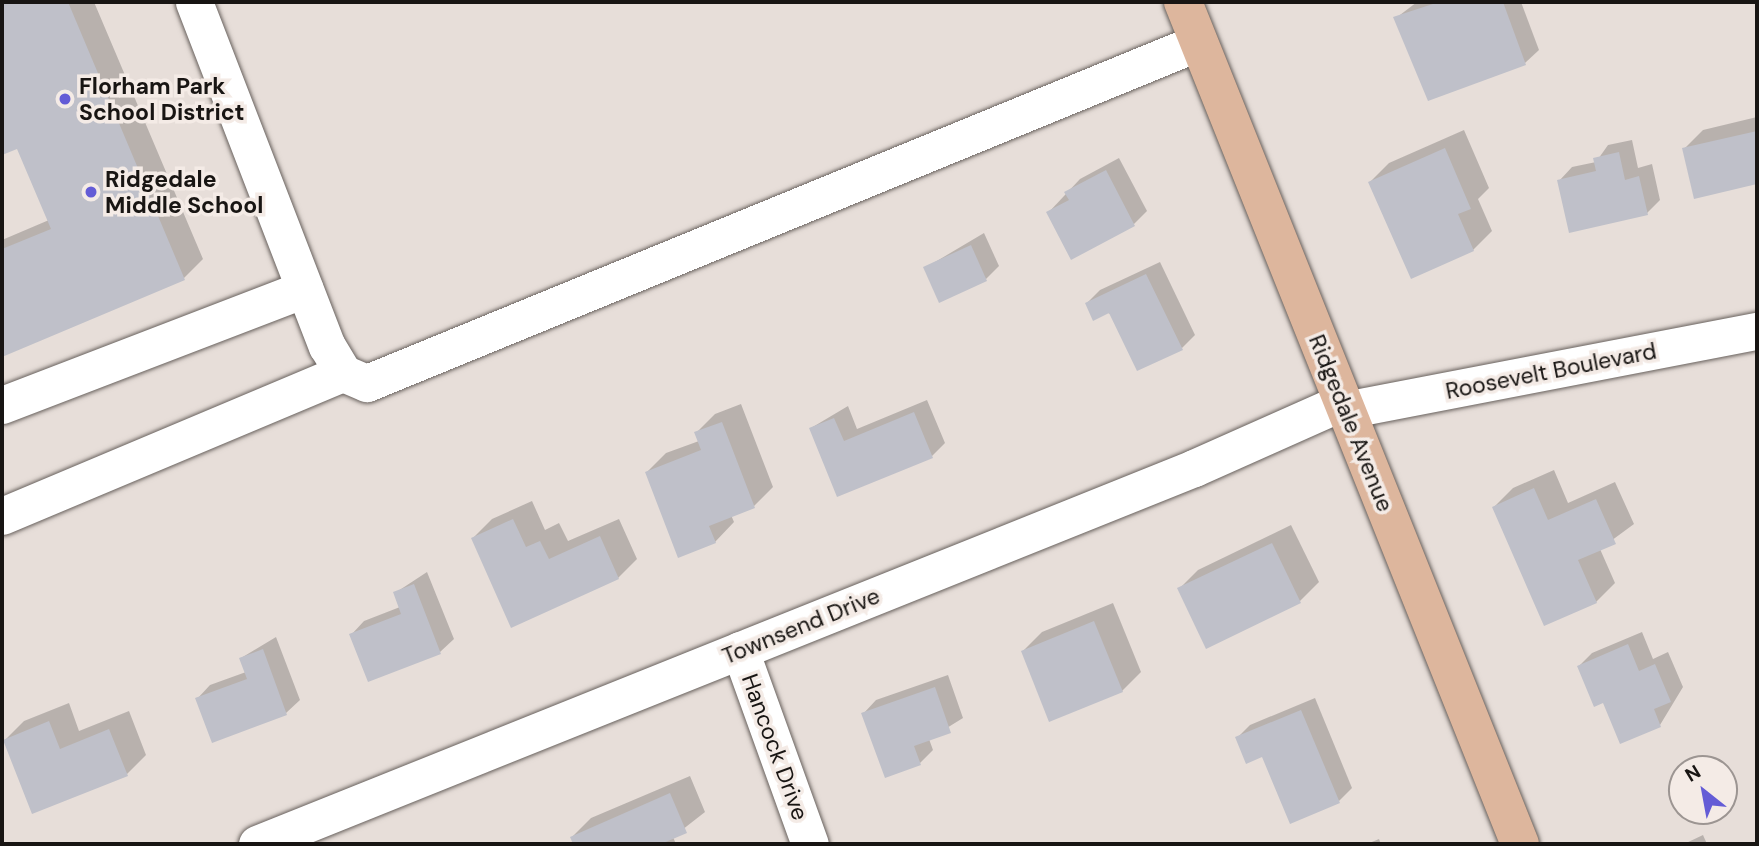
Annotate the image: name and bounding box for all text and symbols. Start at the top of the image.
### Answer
place label: Florham Park School District [79,72,245,126]
marker: Florham Park School District [57,91,73,107]
place label: Ridgedale Middle School [105,165,263,219]
marker: Ridgedale Middle School [83,184,99,200]
street label: Ridgedale Avenue [1303,330,1399,516]
street label: Roosevelt Boulevard [1443,337,1659,405]
street label: Townsend Drive [718,582,884,670]
street label: Hancock Drive [736,670,814,824]
north arrow [1668,755,1738,825]
text: N [1681,759,1705,788]

